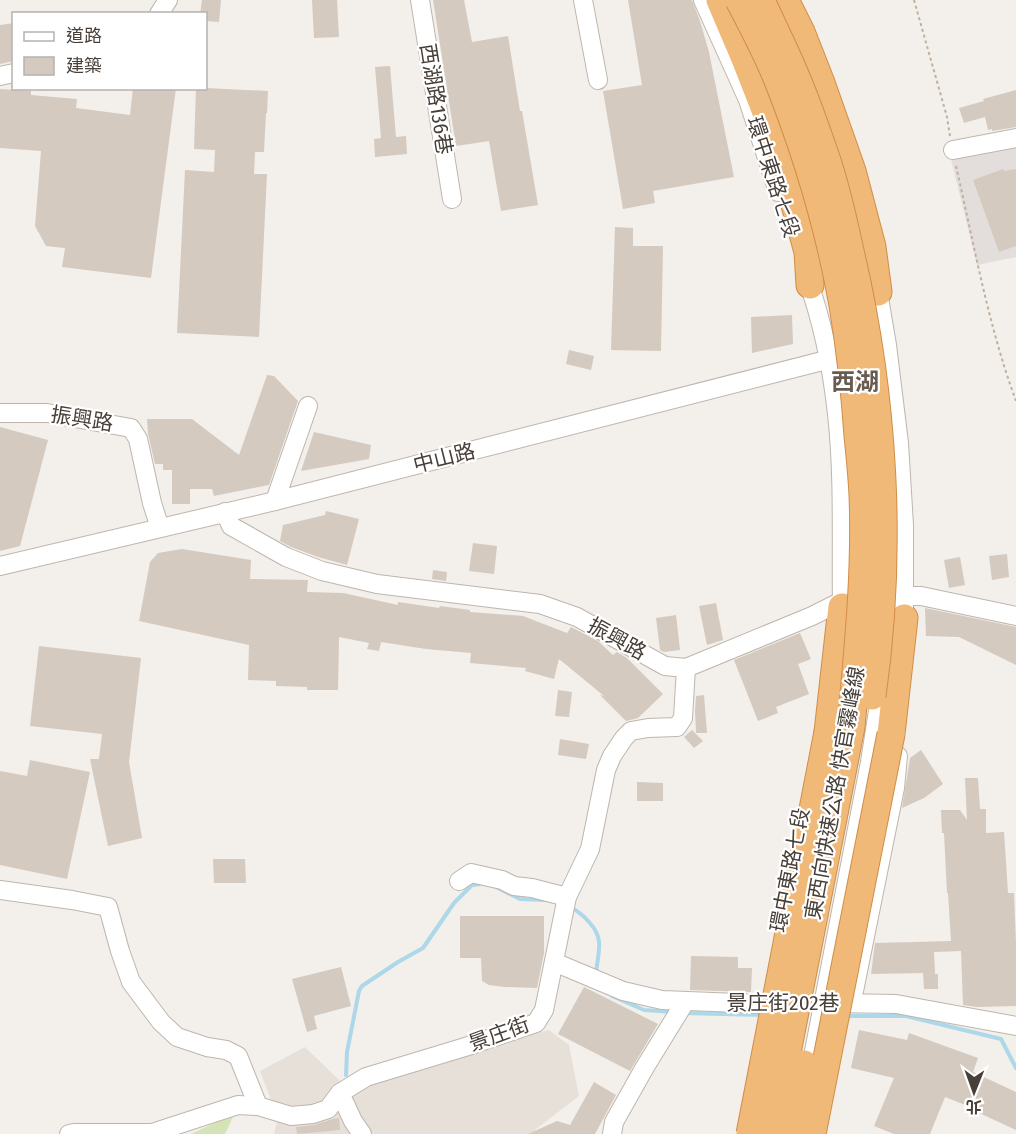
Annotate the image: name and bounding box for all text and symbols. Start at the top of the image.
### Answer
legend [12,12,207,90]
text: 道路 [66,25,102,47]
street label: 西湖路136巷 [414,42,458,156]
text: 建築 [66,55,102,77]
street label: 環中東路七段 [741,113,805,241]
district label: 西湖 [831,368,879,396]
street label: 振興路 [49,401,115,437]
street label: 中山路 [410,438,478,478]
street label: 振興路 [583,612,651,666]
street label: 東西向快速公路 快官霧峰線 [800,664,870,922]
street label: 環中東路七段 [765,806,815,934]
street label: 景庄街202巷 [726,990,840,1016]
street label: 景庄街 [465,1011,533,1057]
north arrow [944,1062,1004,1122]
text: 北 [966,1097,982,1116]

